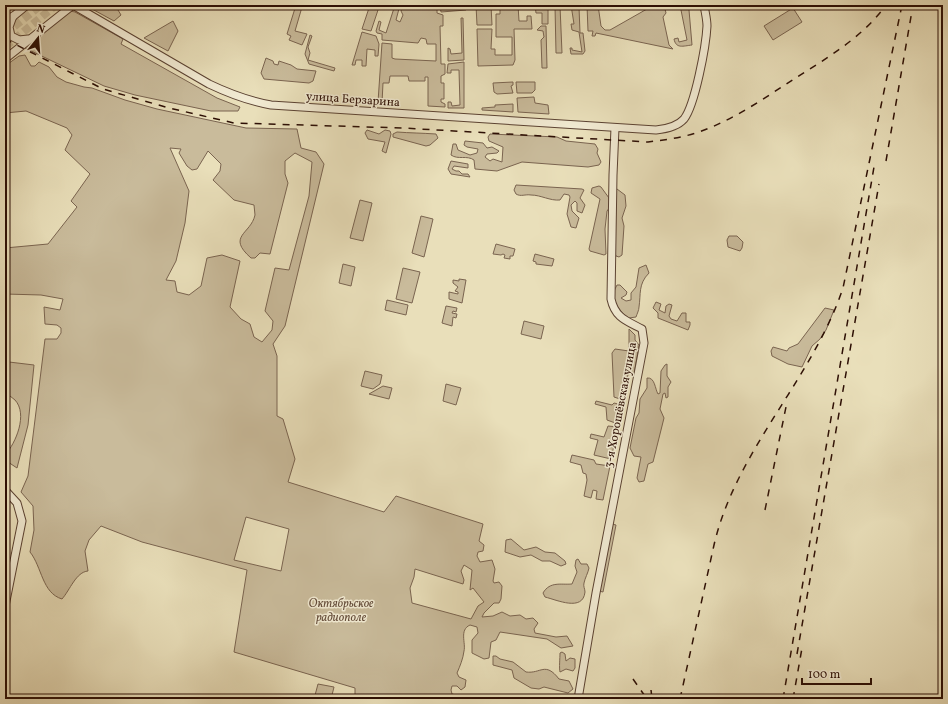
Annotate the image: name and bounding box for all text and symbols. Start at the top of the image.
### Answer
north arrow [18,18,58,58]
text: N [34,22,47,38]
street label: улица Берзарина [305,89,400,111]
street label: 3-я Хорошёвская улица [601,341,641,470]
park label: Октябрьское радиополе [308,596,374,626]
scale bar [802,660,871,686]
text: 100 m [808,667,841,683]

